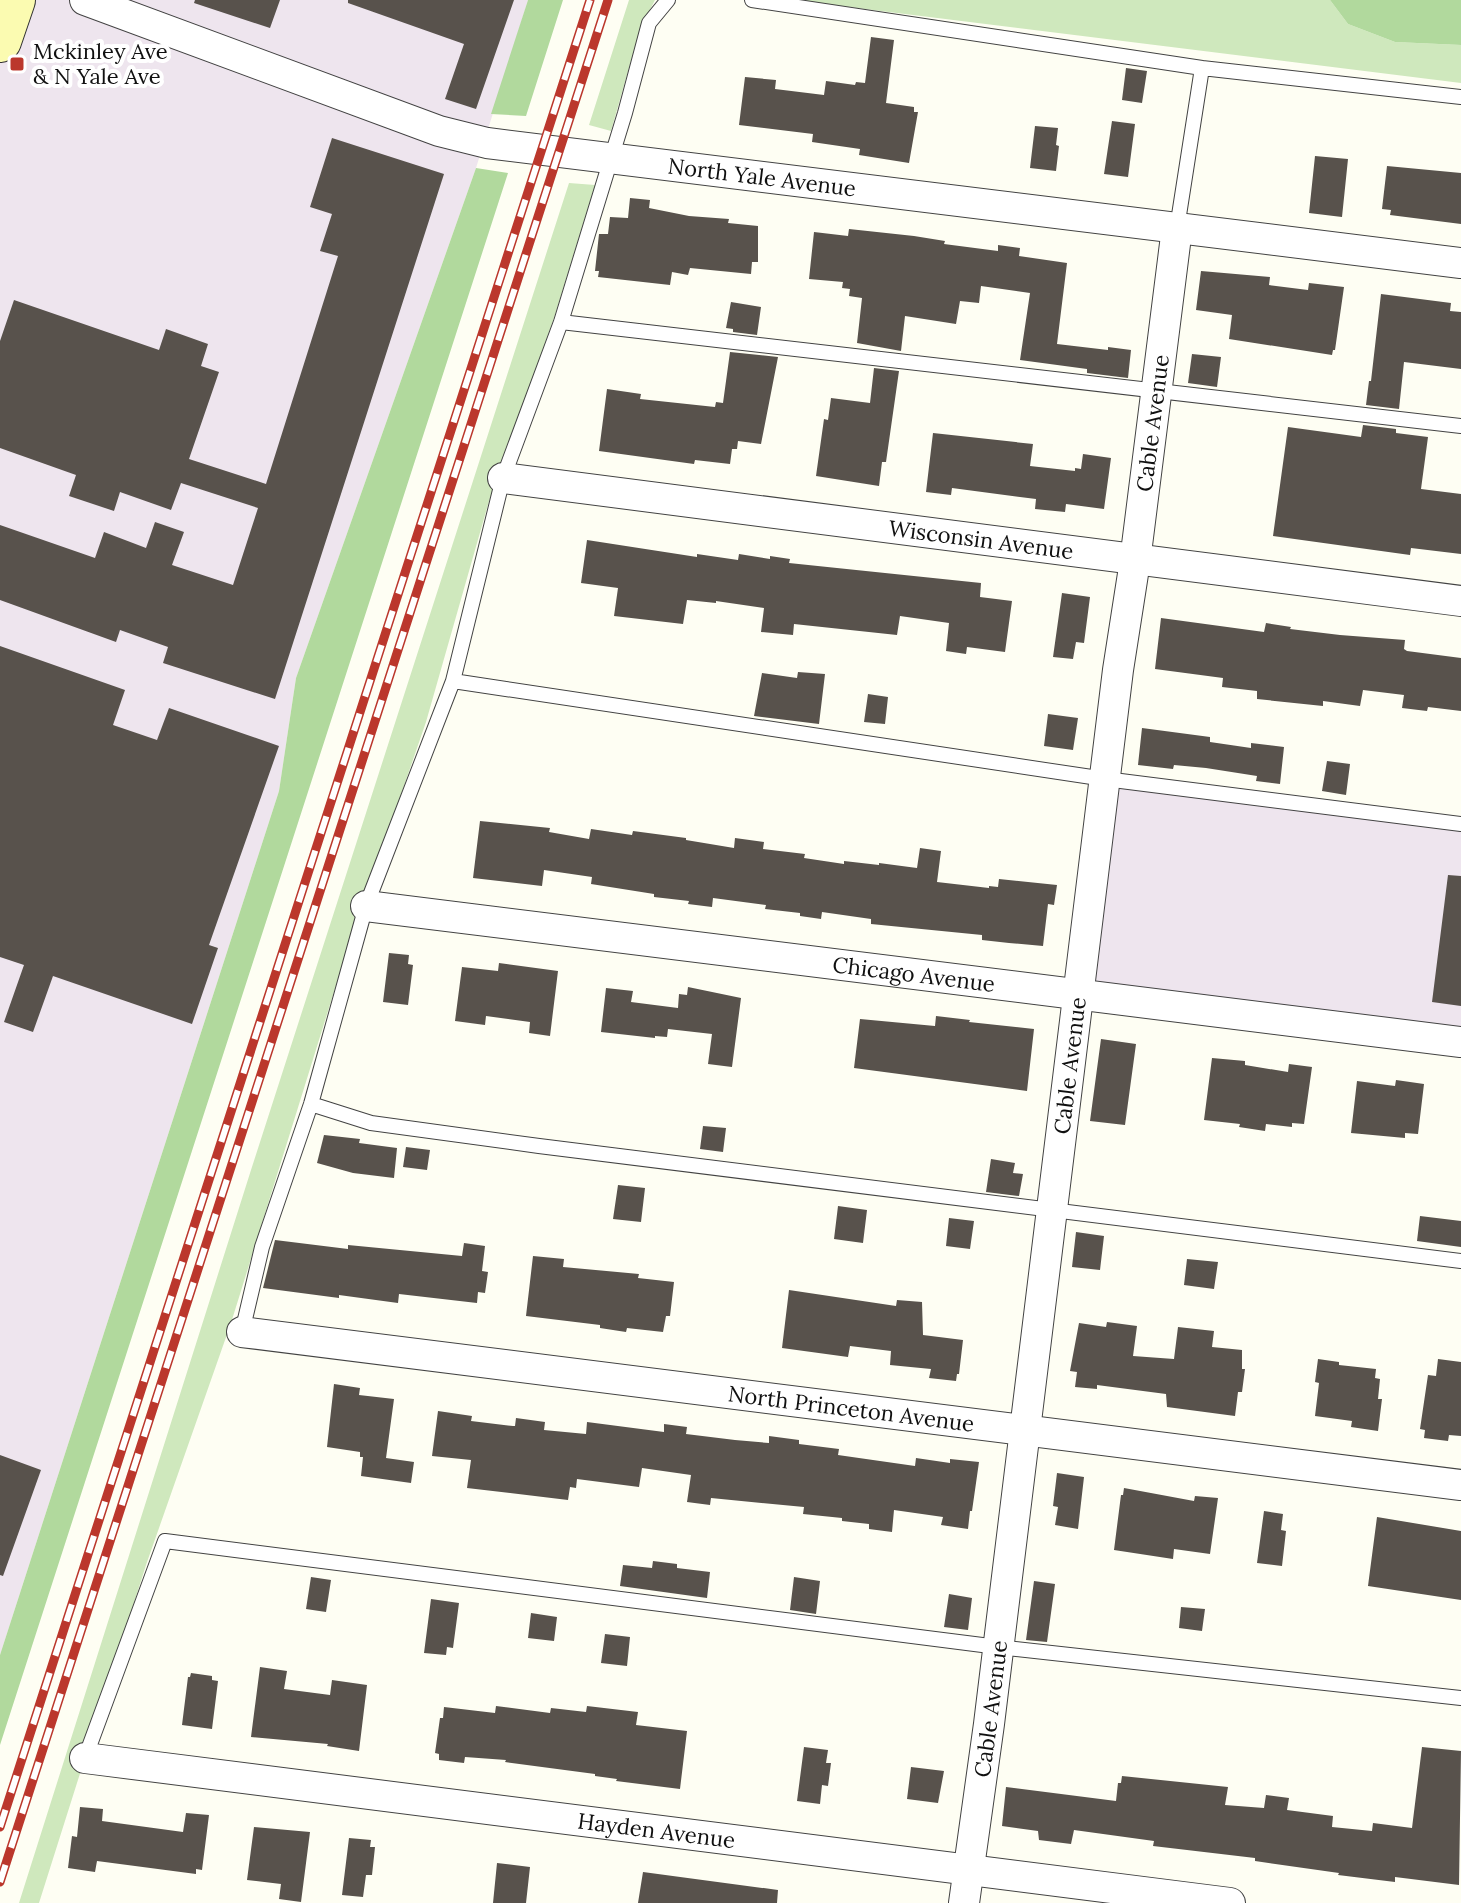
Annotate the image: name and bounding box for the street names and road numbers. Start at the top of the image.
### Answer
street label: North Yale Avenue [666,151,858,202]
street label: Cable Avenue [1130,353,1175,493]
street label: Wisconsin Avenue [887,514,1075,565]
street label: Chicago Avenue [831,950,997,998]
street label: Cable Avenue [1047,995,1092,1136]
street label: North Princeton Avenue [727,1379,976,1438]
street label: Cable Avenue [968,1639,1013,1779]
street label: Hayden Avenue [576,1807,737,1854]

